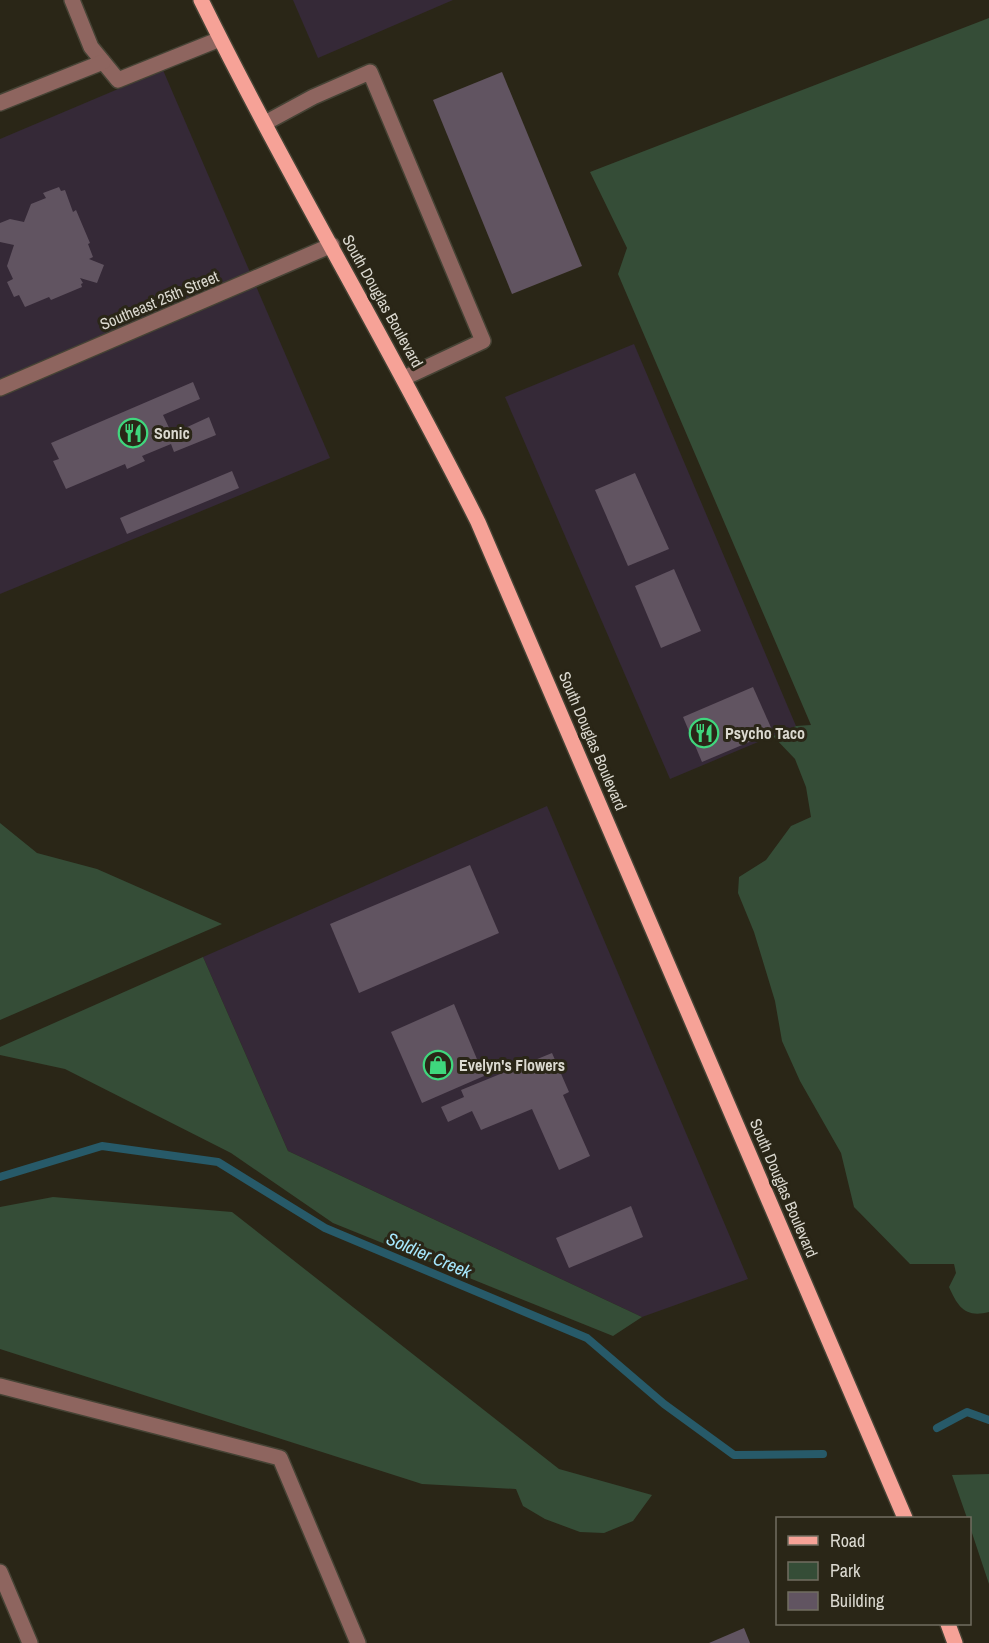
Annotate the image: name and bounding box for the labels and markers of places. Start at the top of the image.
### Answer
restaurant icon: Sonic [117,417,149,449]
place label: Sonic [154,422,190,444]
restaurant icon: Psycho Taco [688,717,720,749]
place label: Psycho Taco [725,722,805,744]
shop icon: Evelyn's Flowers [422,1049,454,1081]
place label: Evelyn's Flowers [459,1054,565,1076]

